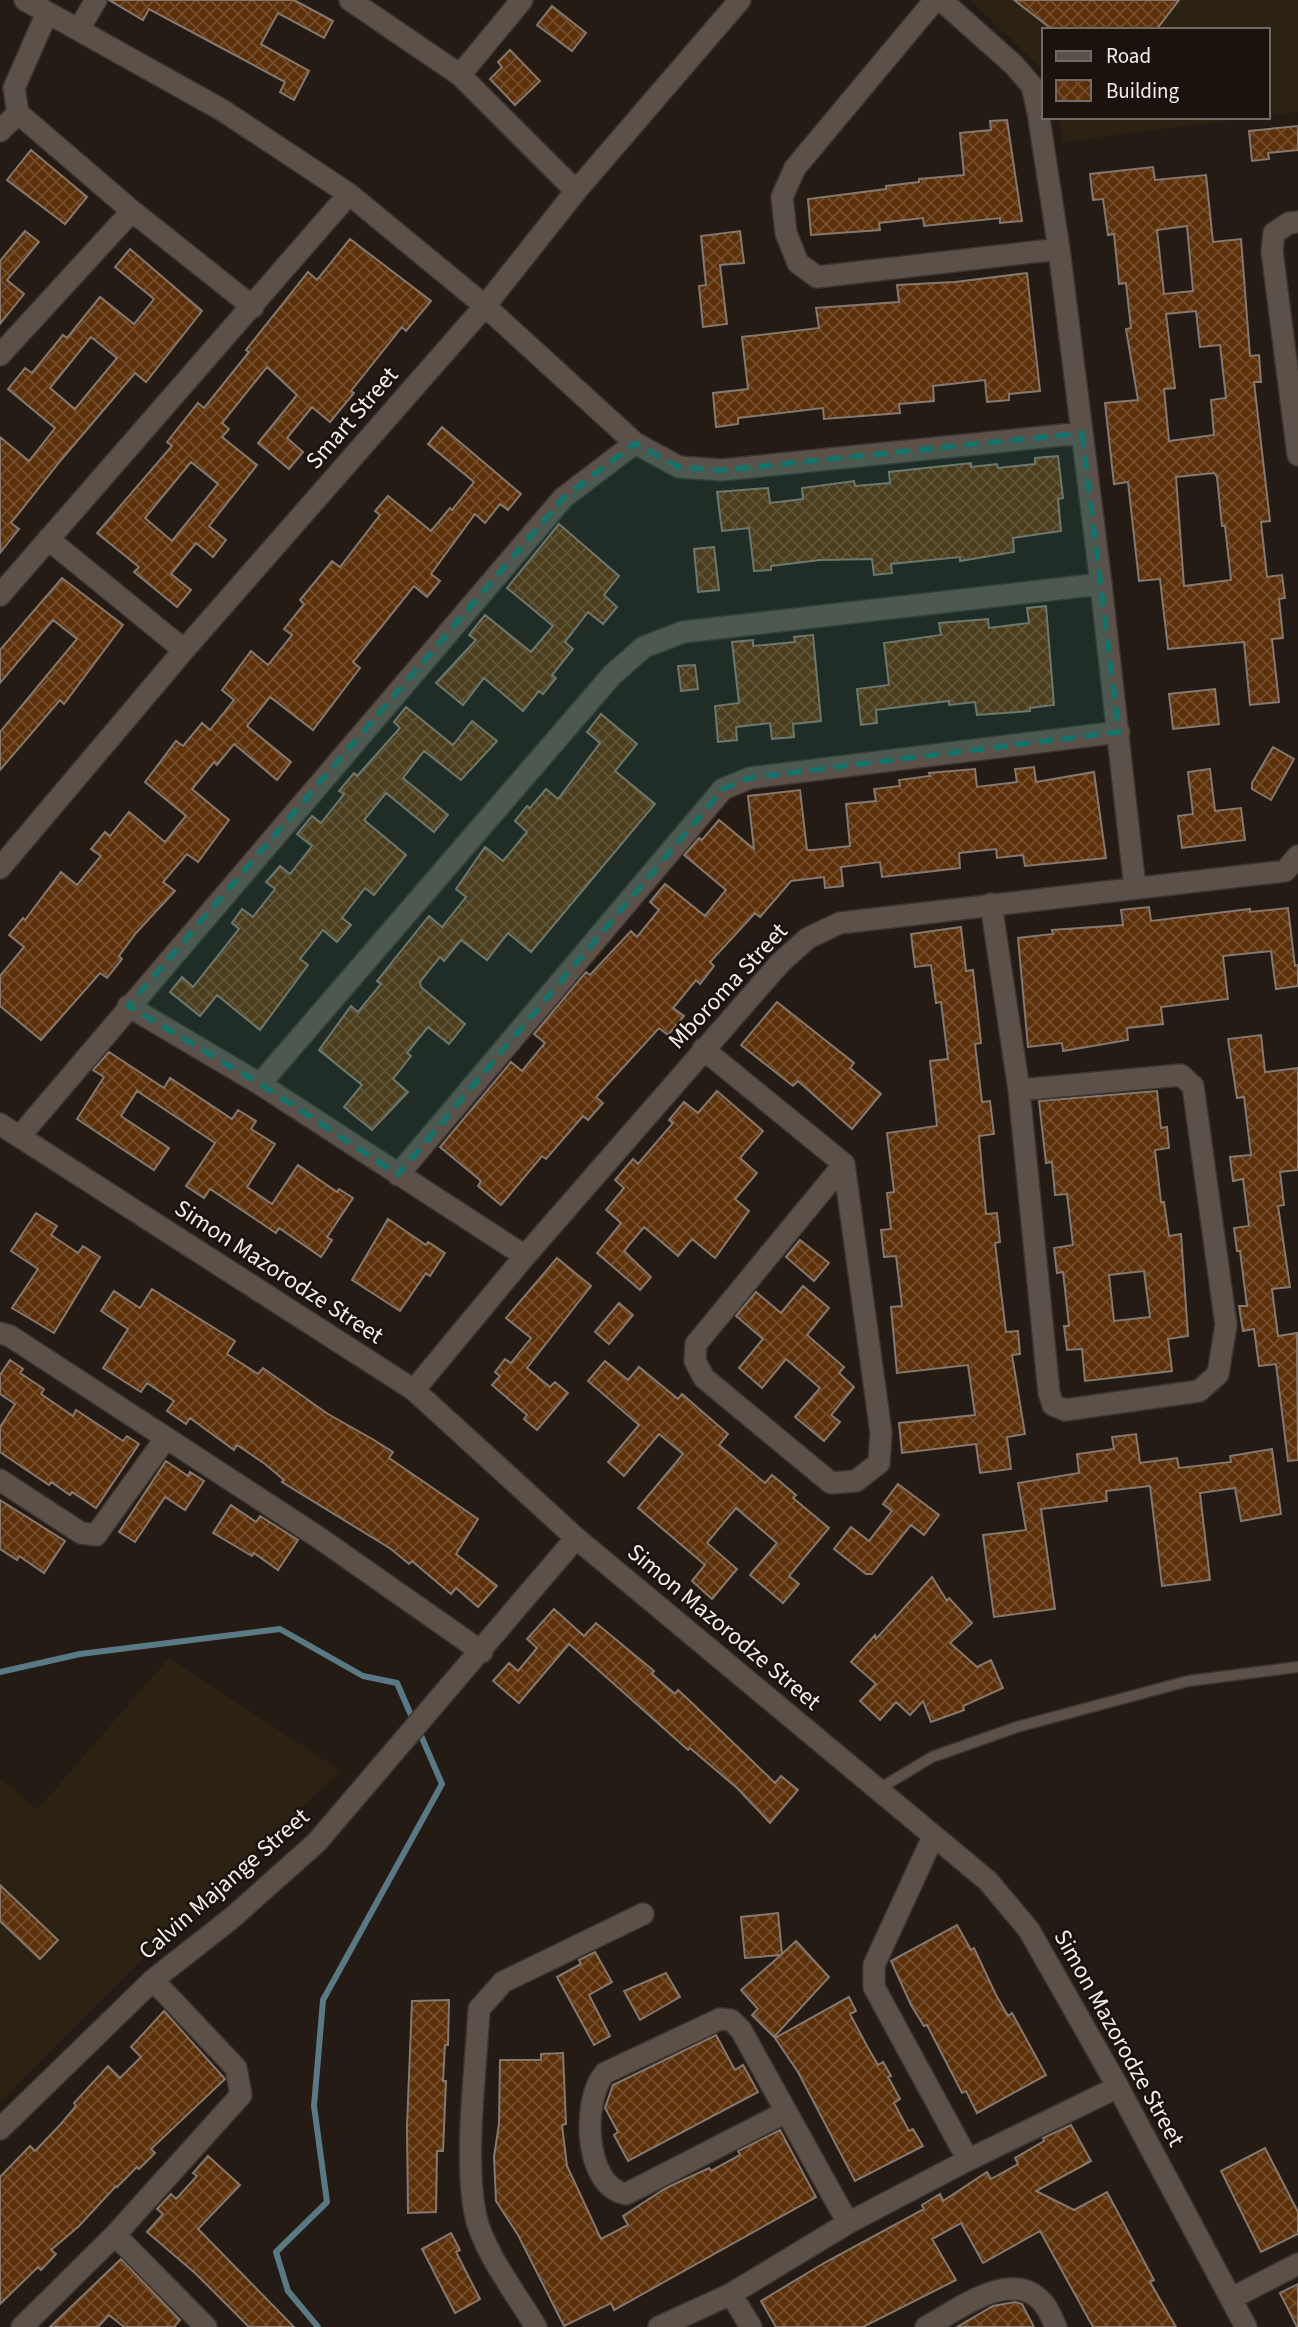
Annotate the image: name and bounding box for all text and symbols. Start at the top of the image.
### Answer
legend [1042,28,1270,119]
text: Road [1106,41,1151,71]
text: Building [1106,76,1180,106]
street label: Smart Street [297,359,407,477]
street label: Mboroma Street [660,915,796,1057]
street label: Simon Mazorodze Street [167,1191,391,1353]
street label: Simon Mazorodze Street [620,1535,828,1719]
street label: Calvin Majange Street [131,1800,317,1968]
street label: Simon Mazorodze Street [1045,1923,1193,2153]

